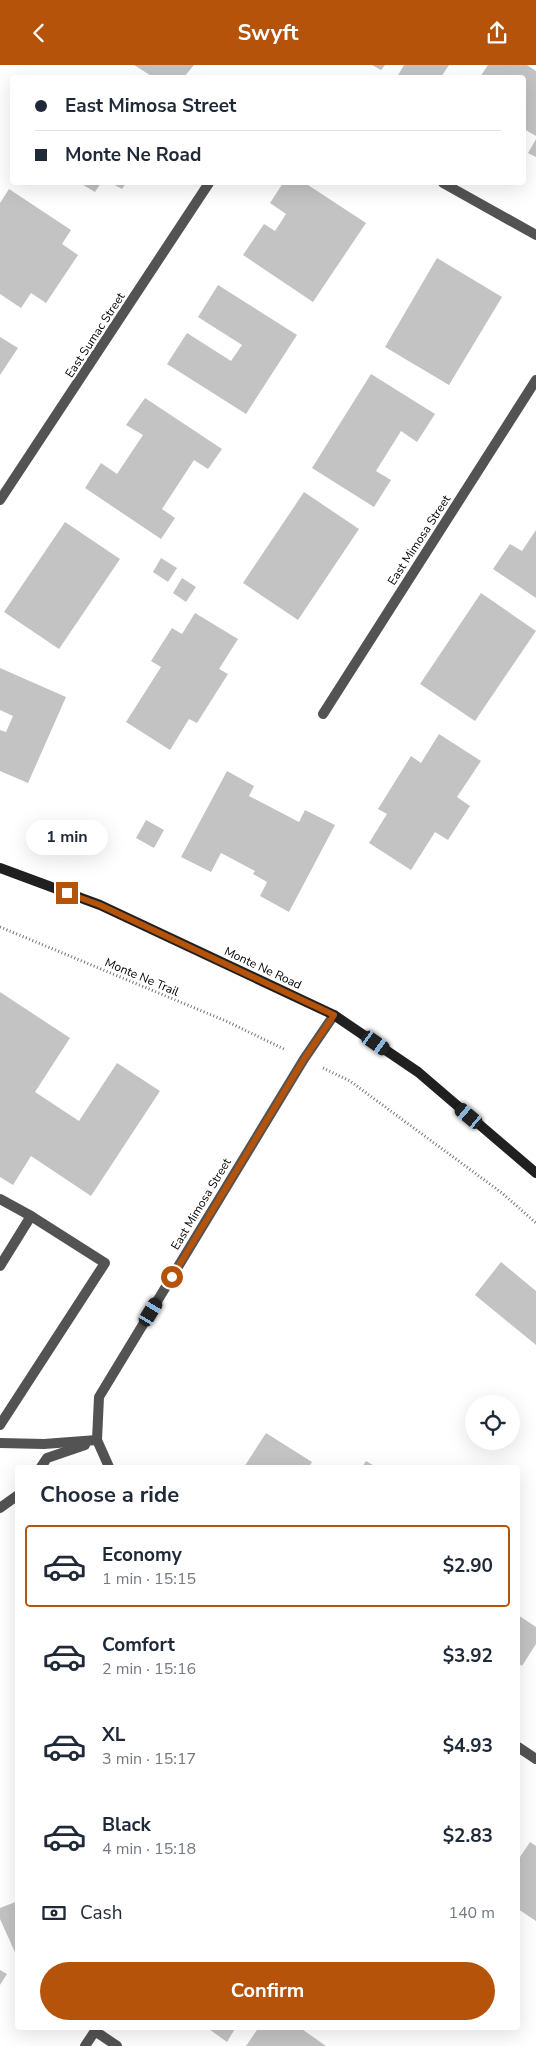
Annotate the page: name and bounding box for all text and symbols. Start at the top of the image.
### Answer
text: Swyft [238,18,298,48]
icon: back [25,19,53,47]
icon: share [483,19,511,47]
text: East Mimosa Street [65,93,236,119]
text: Monte Ne Road [65,142,201,168]
street label: East Sumac Street [61,289,129,381]
street label: East Mimosa Street [384,491,455,588]
callout: 1 min [26,821,108,855]
text: 1 min [46,826,88,848]
route end [56,882,78,904]
street label: Monte Ne Road [222,943,304,993]
street label: Monte Ne Trail [103,954,182,1000]
car [359,1028,392,1058]
car [452,1101,485,1131]
street label: East Mimosa Street [167,1155,235,1253]
route start [161,1266,183,1288]
car [136,1295,165,1329]
map controls [465,1395,520,1450]
button: locate [465,1395,520,1450]
text: Choose a ride [40,1480,179,1510]
text: Economy [102,1542,182,1568]
icon: car [42,1544,87,1589]
text: $2.90 [443,1553,493,1579]
text: 1 min · 15:15 [102,1568,196,1590]
text: Comfort [102,1632,175,1658]
icon: car [42,1634,87,1679]
text: $3.92 [443,1643,493,1669]
text: 2 min · 15:16 [102,1658,196,1680]
text: XL [102,1722,125,1748]
icon: car [42,1724,87,1769]
text: $4.93 [443,1733,493,1759]
text: 3 min · 15:17 [102,1748,196,1770]
text: Black [102,1812,151,1838]
icon: car [42,1814,87,1859]
text: $2.83 [443,1823,493,1849]
text: 4 min · 15:18 [102,1838,196,1860]
icon: cash [40,1899,68,1927]
text: Cash [80,1900,122,1926]
text: 140 m [448,1902,495,1924]
button: Confirm [40,1962,495,2020]

